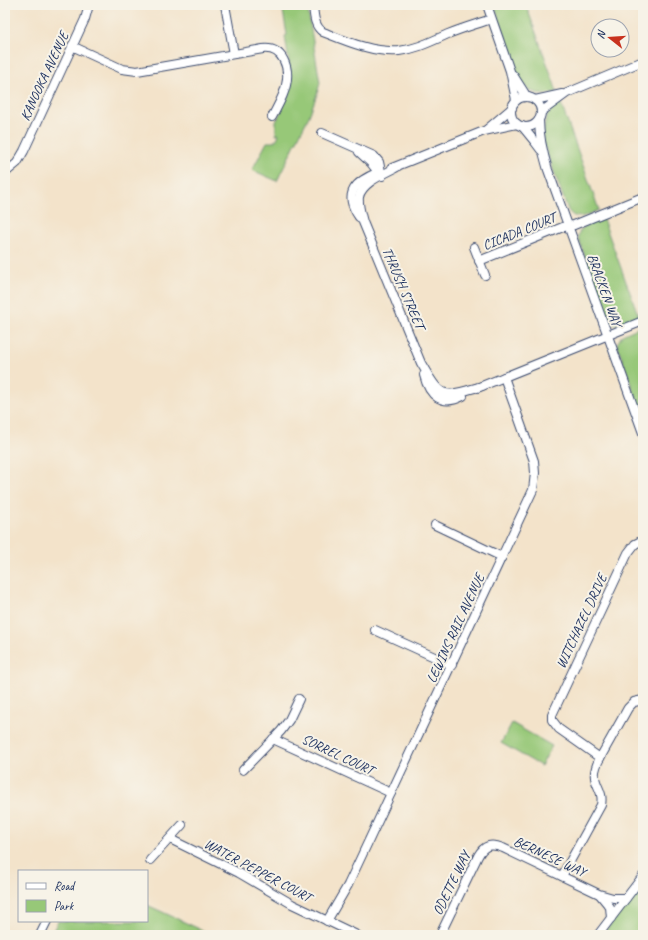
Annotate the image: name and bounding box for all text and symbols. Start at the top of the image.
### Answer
north arrow [590,18,630,58]
street label: KANOOKA AVENUE [16,27,73,123]
text: N [593,28,609,40]
street label: CICADA COURT [480,208,562,254]
street label: THRUSH STREET [379,245,430,335]
street label: BRACKEN WAY [584,252,627,332]
street label: LEWINS RAIL AVENUE [423,569,489,685]
street label: WITCHAZEL DRIVE [552,569,612,671]
street label: SORREL COURT [299,730,380,780]
street label: BERNESE WAY [511,832,590,881]
street label: WATER PEPPER COURT [201,835,317,908]
street label: ODETTE WAY [429,847,475,918]
legend [18,870,148,922]
text: Road [54,878,76,894]
text: Park [54,898,75,914]

